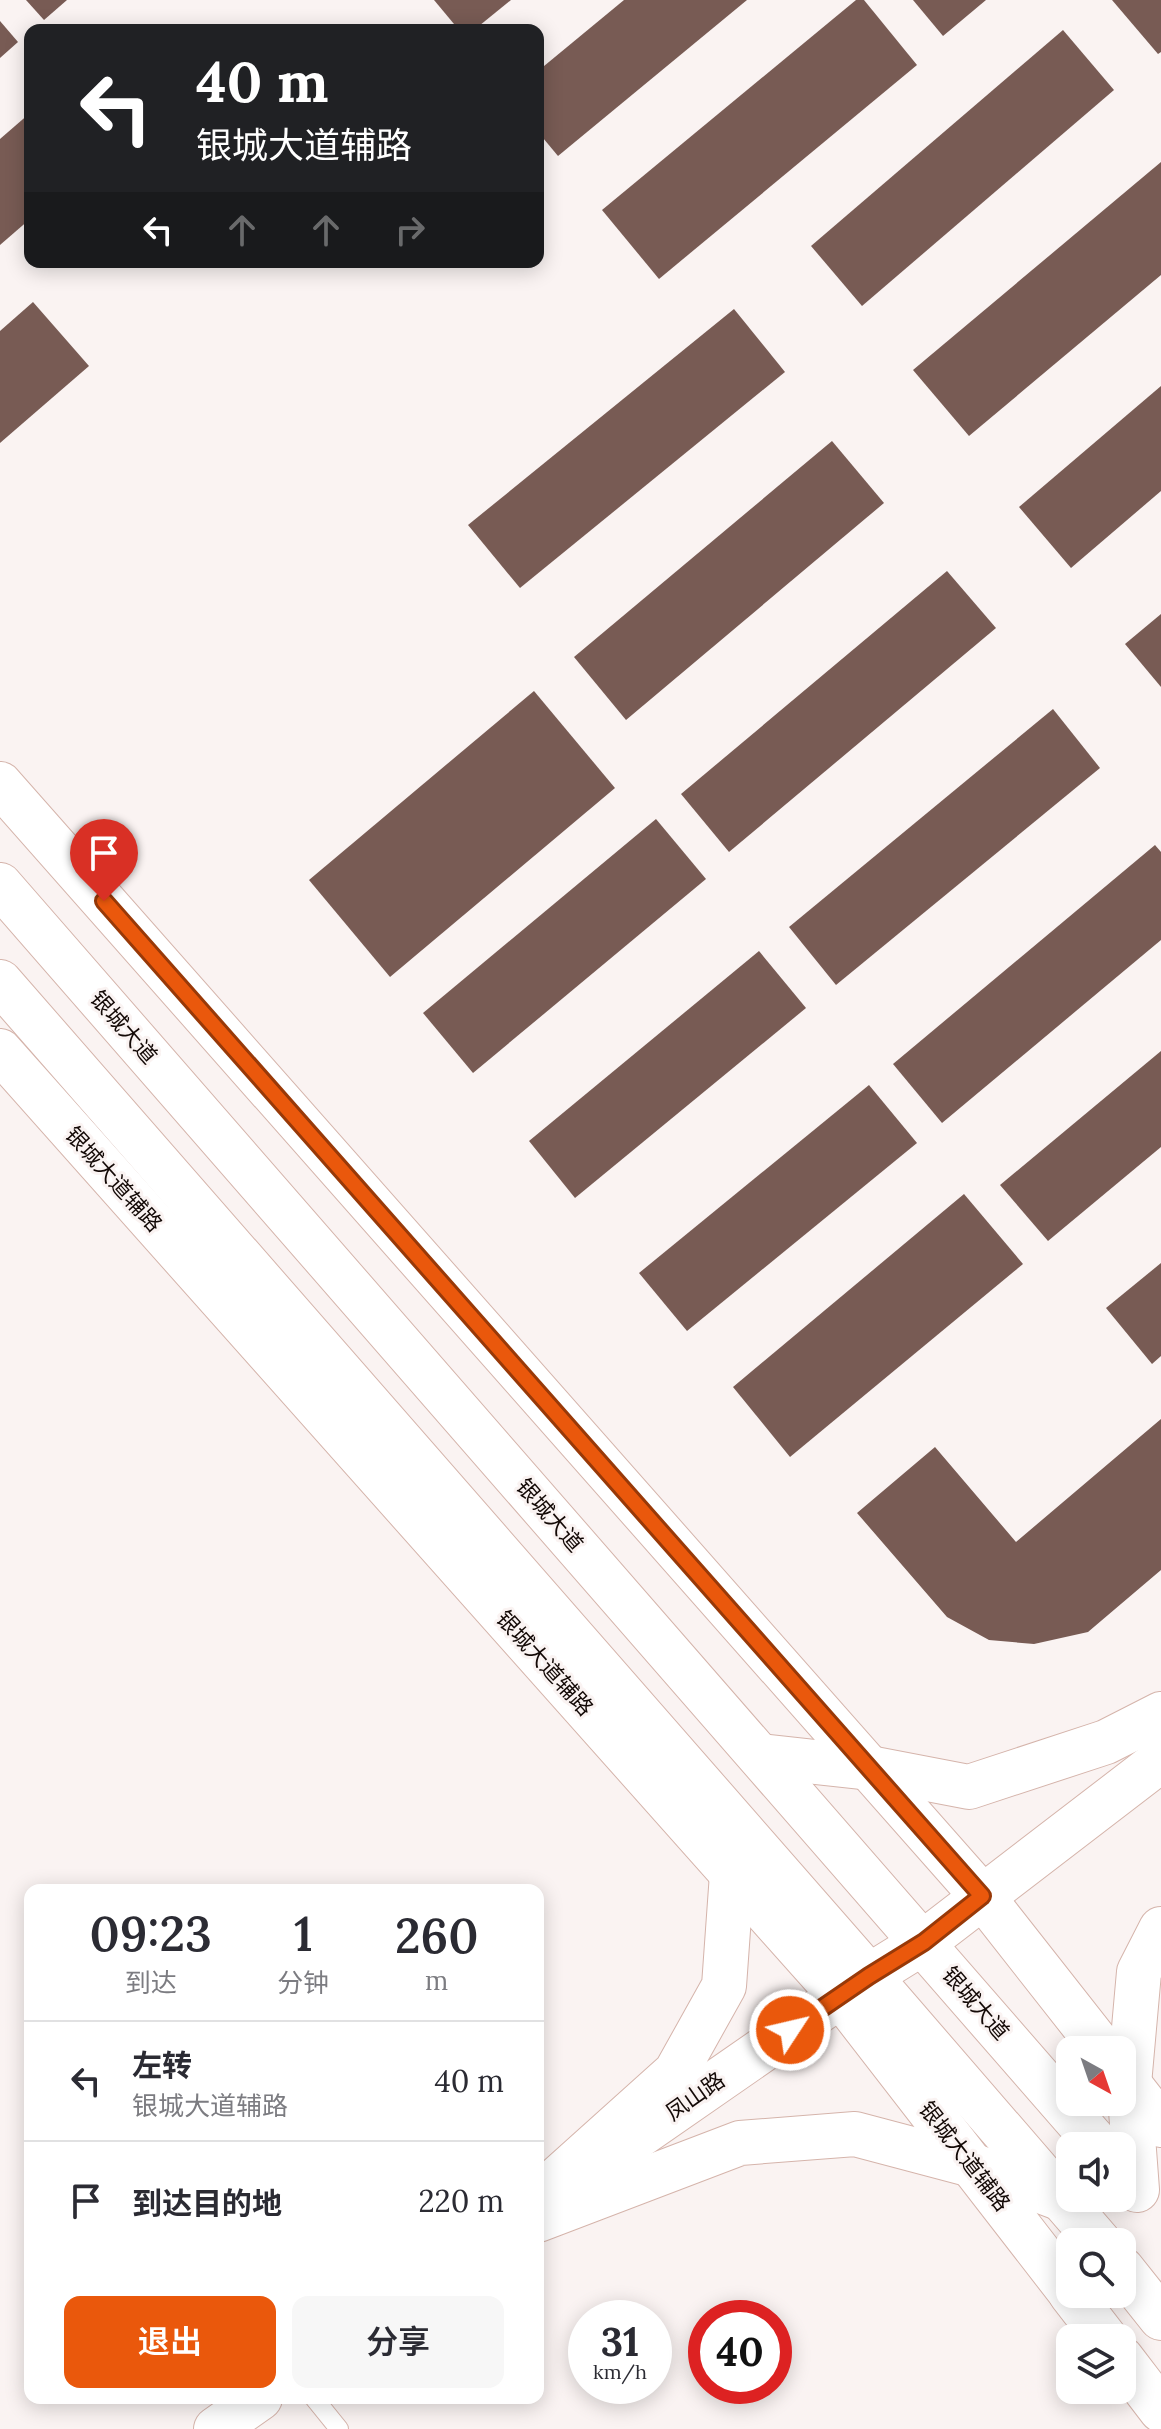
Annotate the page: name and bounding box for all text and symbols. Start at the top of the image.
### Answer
text: 40 m [196,46,329,117]
icon: left [64,56,168,160]
text: 银城大道辅路 [196,122,412,168]
icon: left [136,208,180,252]
icon: ahead [220,208,264,252]
icon: ahead [304,208,348,252]
icon: right [388,208,432,252]
pin [70,819,138,901]
icon: arrive [82,831,126,875]
street label: 银城大道 [85,985,163,1069]
street label: 银城大道辅路 [59,1121,169,1237]
street label: 银城大道 [511,1473,589,1557]
street label: 银城大道辅路 [490,1605,600,1721]
text: 09:23 [90,1903,212,1964]
text: 1 [294,1903,313,1964]
text: 260 [395,1905,478,1966]
street label: 银城大道 [937,1961,1015,2045]
text: m [425,1964,448,1997]
text: 到达 [125,1966,177,1999]
text: 分钟 [277,1966,329,1999]
position arrow [748,1988,832,2072]
north arrow [1056,2036,1136,2116]
map controls [1056,2036,1136,2404]
text: 左转 [132,2046,192,2084]
icon: left [64,2059,108,2103]
text: 40 m [434,2062,504,2100]
street label: 凤山路 [660,2066,730,2126]
text: 银城大道辅路 [132,2089,288,2122]
street label: 银城大道辅路 [913,2095,1017,2217]
button: sound [1056,2132,1136,2212]
icon: arrive [64,2179,108,2223]
text: 220 m [418,2182,504,2220]
text: 到达目的地 [132,2184,282,2222]
button: search [1056,2228,1136,2308]
button: 退出 [64,2296,276,2388]
button: 分享 [292,2296,504,2388]
speed limit sign: 40 [688,2300,792,2404]
text: 31 [601,2316,639,2367]
button: layers [1056,2324,1136,2404]
text: km/h [593,2359,647,2384]

